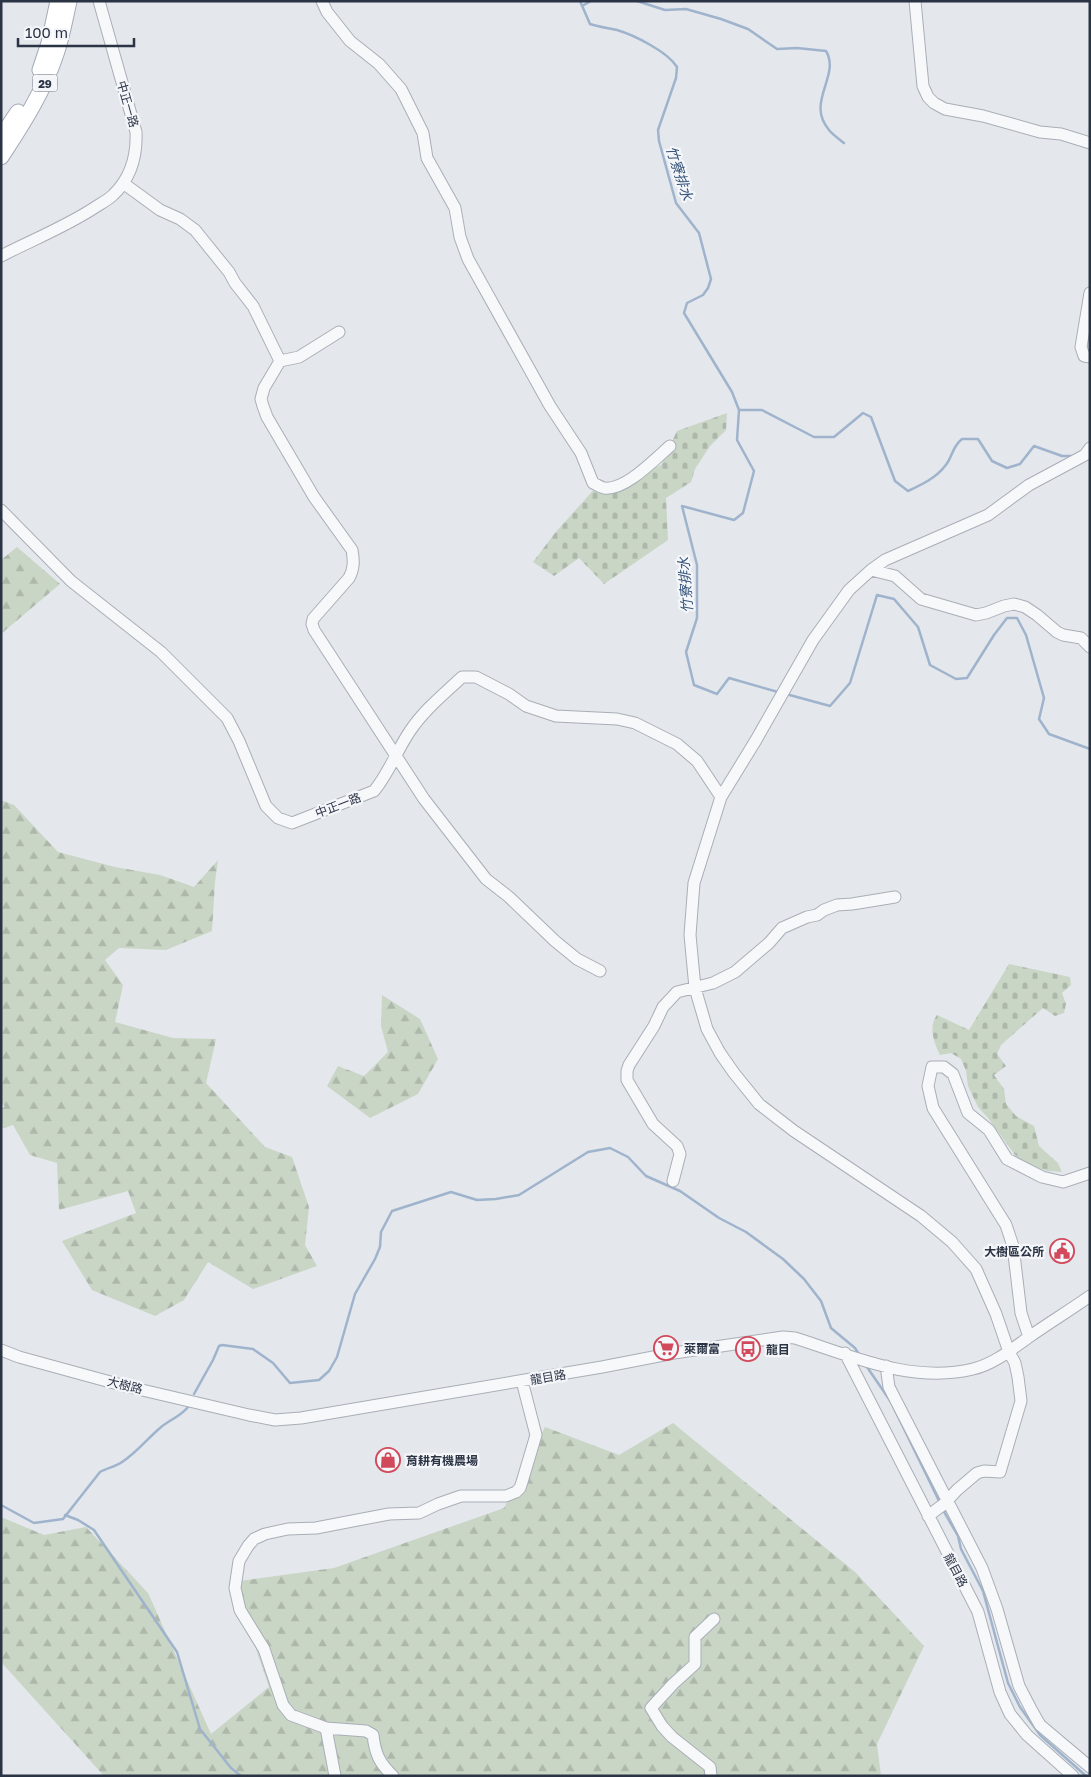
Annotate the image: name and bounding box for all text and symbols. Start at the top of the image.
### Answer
scale bar [18,15,134,47]
text: 100 m [25,23,68,41]
road number: 29 [32,75,58,92]
street label: 中正一路 [114,79,142,129]
water label: 竹寮排水 [663,144,697,203]
water label: 竹寮排水 [674,555,695,614]
street label: 中正一路 [313,789,363,821]
public building icon: 大樹區公所 [1049,1238,1075,1264]
place label: 大樹區公所 [984,1244,1044,1259]
supermarket icon: 萊爾富 [653,1335,679,1361]
bus stop icon: 龍目 [735,1336,761,1362]
place label: 萊爾富 [684,1341,720,1356]
place label: 龍目 [766,1342,790,1357]
street label: 龍目路 [529,1366,567,1388]
street label: 大樹路 [106,1373,144,1397]
shop icon: 育耕有機農場 [375,1447,401,1473]
place label: 育耕有機農場 [406,1453,478,1468]
street label: 龍目路 [941,1551,971,1589]

